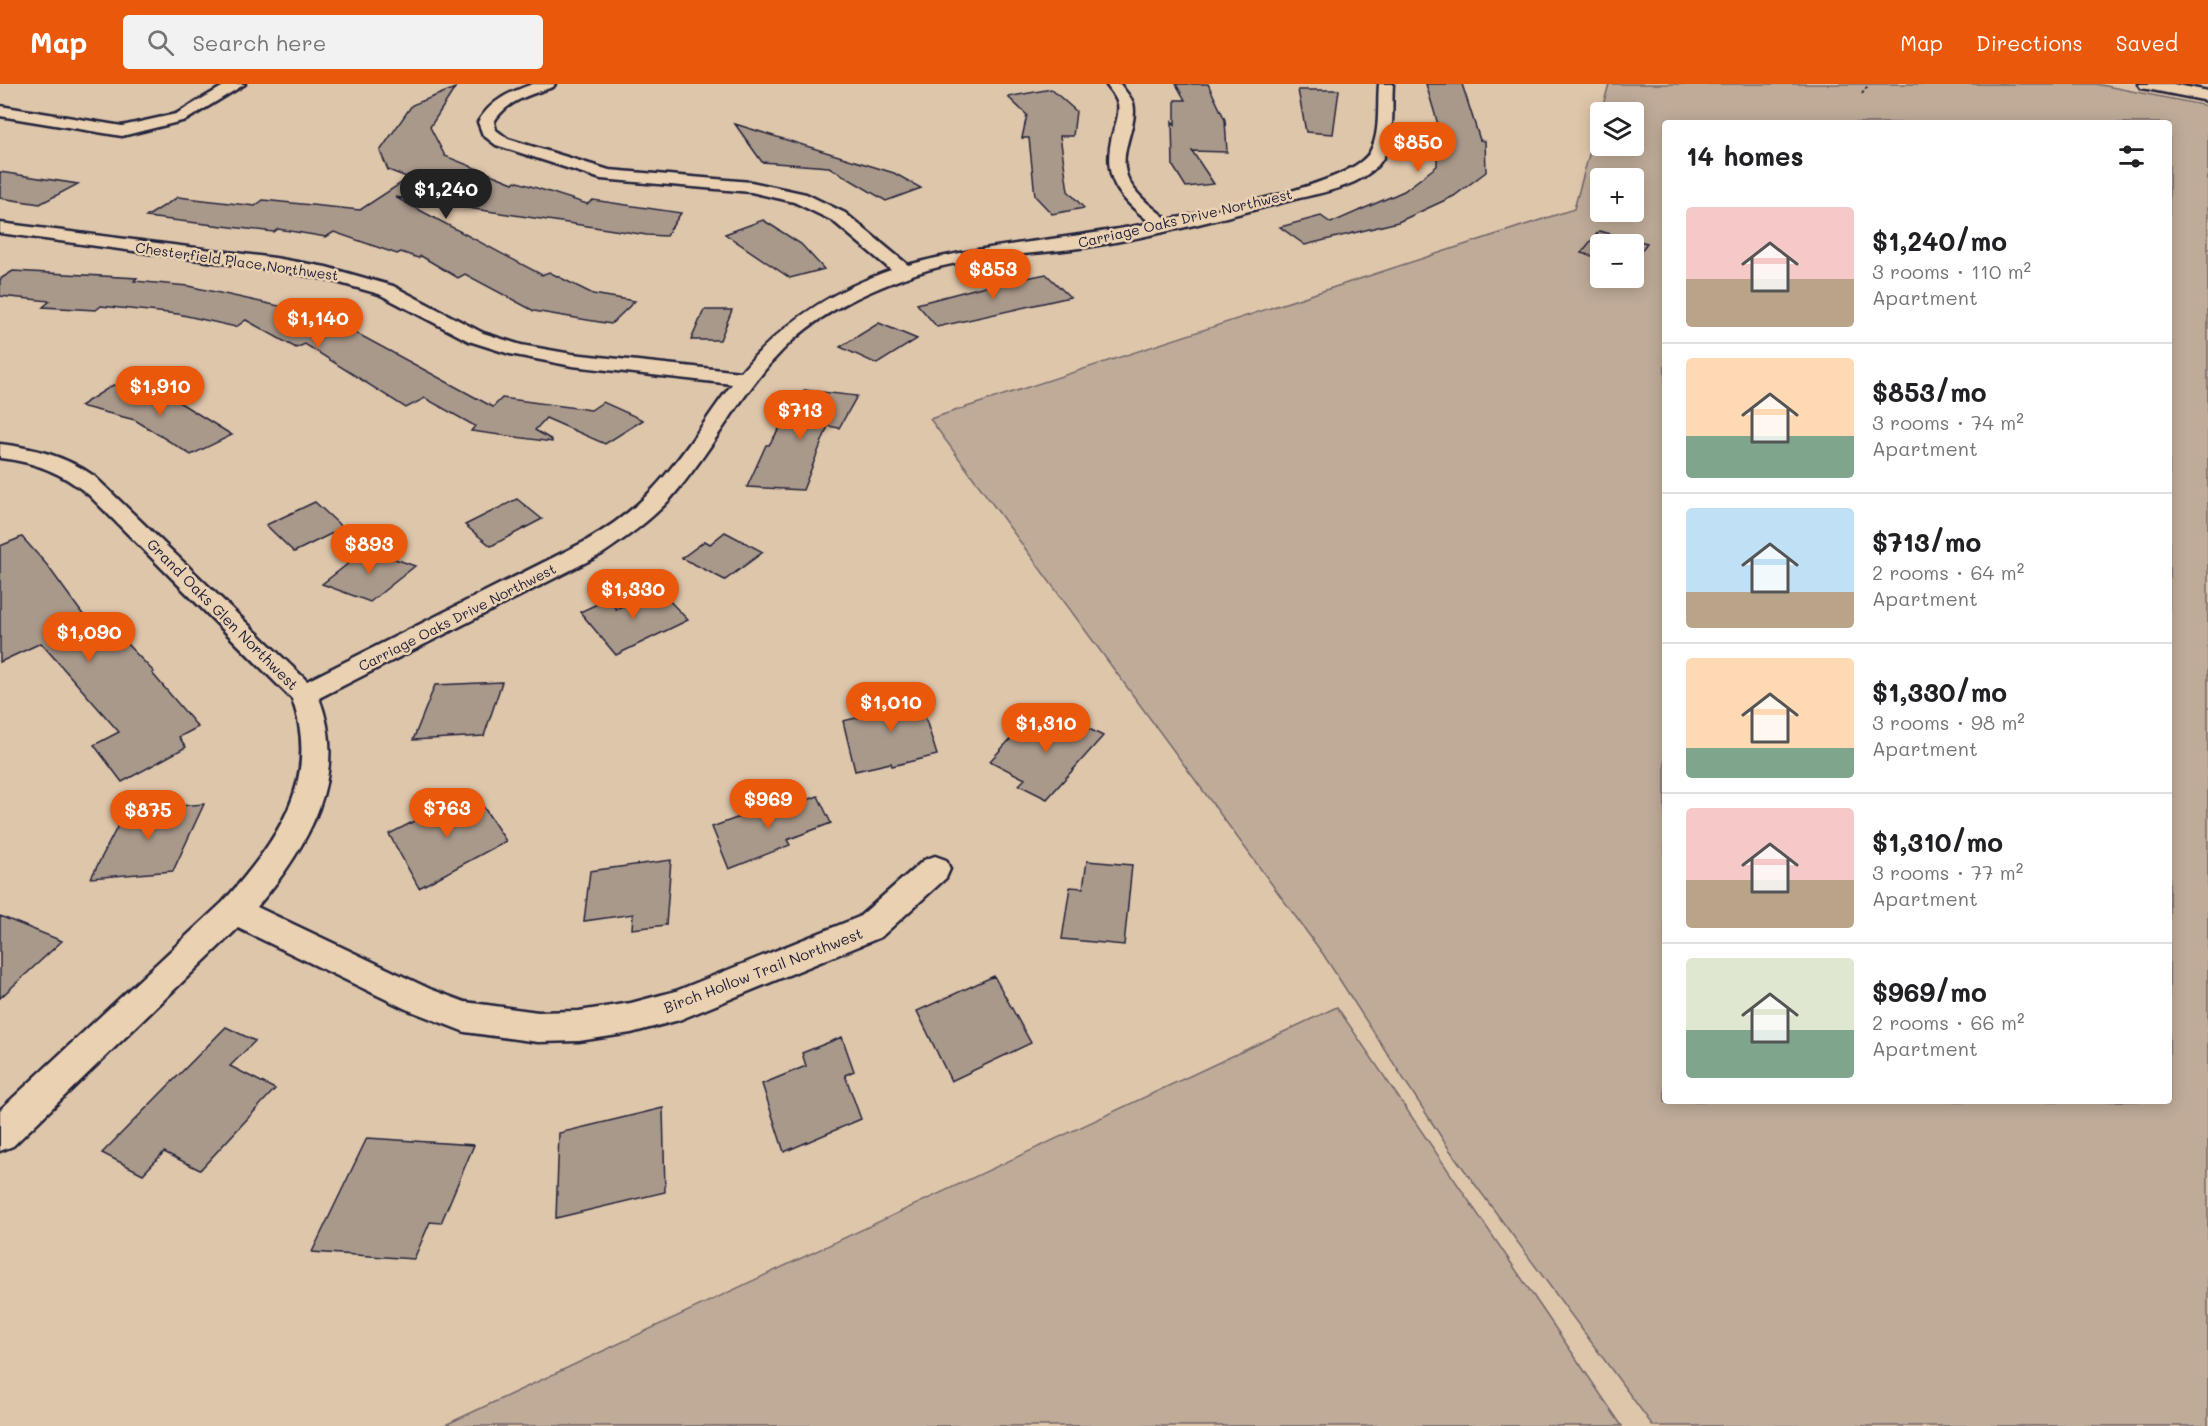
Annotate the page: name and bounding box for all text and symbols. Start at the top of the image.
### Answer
search box [123,15,543,69]
text: Map [30,24,87,60]
icon: search [144,26,177,59]
text: Search here [192,28,326,57]
text: Map [1900,29,1943,56]
text: Directions [1976,29,2083,56]
text: Saved [2116,29,2178,56]
map controls [1590,102,1644,288]
button: layers [1590,102,1644,156]
pin: $850 [1382,122,1454,173]
text: $850 [1393,128,1443,154]
text: 14 homes [1686,139,1804,173]
icon: filters [2115,140,2148,173]
button: + [1590,168,1644,222]
pin: $1,240 [397,169,495,220]
text: $1,240 [414,175,478,201]
street label: Carriage Oaks Drive Northwest [1076,184,1294,252]
text: $1,240/mo [1872,224,2007,258]
icon: home [1734,231,1806,303]
button: − [1590,234,1644,288]
street label: Chesterfield Place Northwest [134,237,340,285]
pin: $853 [957,249,1029,300]
text: $853 [969,255,1017,281]
text: 3 rooms · 110 m² [1872,258,2031,284]
text: Apartment [1872,284,1978,310]
pin: $1,140 [269,298,367,349]
text: $1,140 [287,304,349,330]
pin: $1,910 [111,366,209,417]
text: $1,910 [129,372,191,398]
text: $853/mo [1872,375,1987,409]
icon: home [1734,382,1806,454]
pin: $713 [764,390,836,441]
text: $713 [778,396,822,422]
text: 3 rooms · 74 m² [1872,409,2024,435]
text: Apartment [1872,435,1978,461]
pin: $893 [333,524,405,575]
text: $713/mo [1872,525,1981,559]
text: $893 [345,530,393,556]
icon: home [1734,532,1806,604]
street label: Grand Oaks Glen Northwest [143,534,303,694]
street label: Carriage Oaks Drive Northwest [355,559,559,675]
text: 2 rooms · 64 m² [1872,559,2024,585]
pin: $1,330 [584,569,682,620]
text: $1,330 [601,575,665,601]
text: Apartment [1872,585,1978,611]
pin: $1,090 [40,612,138,663]
text: $1,090 [56,618,122,644]
text: $1,330/mo [1872,675,2007,709]
pin: $1,010 [842,682,940,733]
icon: home [1734,682,1806,754]
text: $1,010 [860,688,922,714]
pin: $1,310 [997,703,1095,754]
text: $1,310 [1015,709,1077,735]
text: 3 rooms · 98 m² [1872,709,2025,735]
text: Apartment [1872,735,1978,761]
pin: $969 [732,779,804,830]
text: $969 [744,785,792,811]
pin: $763 [411,788,483,839]
pin: $875 [112,790,184,841]
text: $763 [423,794,471,820]
text: $875 [124,796,172,822]
text: $1,310/mo [1872,825,2003,859]
icon: home [1734,832,1806,904]
text: 3 rooms · 77 m² [1872,859,2023,885]
text: Apartment [1872,885,1978,911]
street label: Birch Hollow Trail Northwest [661,923,865,1017]
text: $969/mo [1872,975,1987,1009]
icon: home [1734,982,1806,1054]
text: 2 rooms · 66 m² [1872,1009,2025,1035]
text: Apartment [1872,1035,1978,1061]

